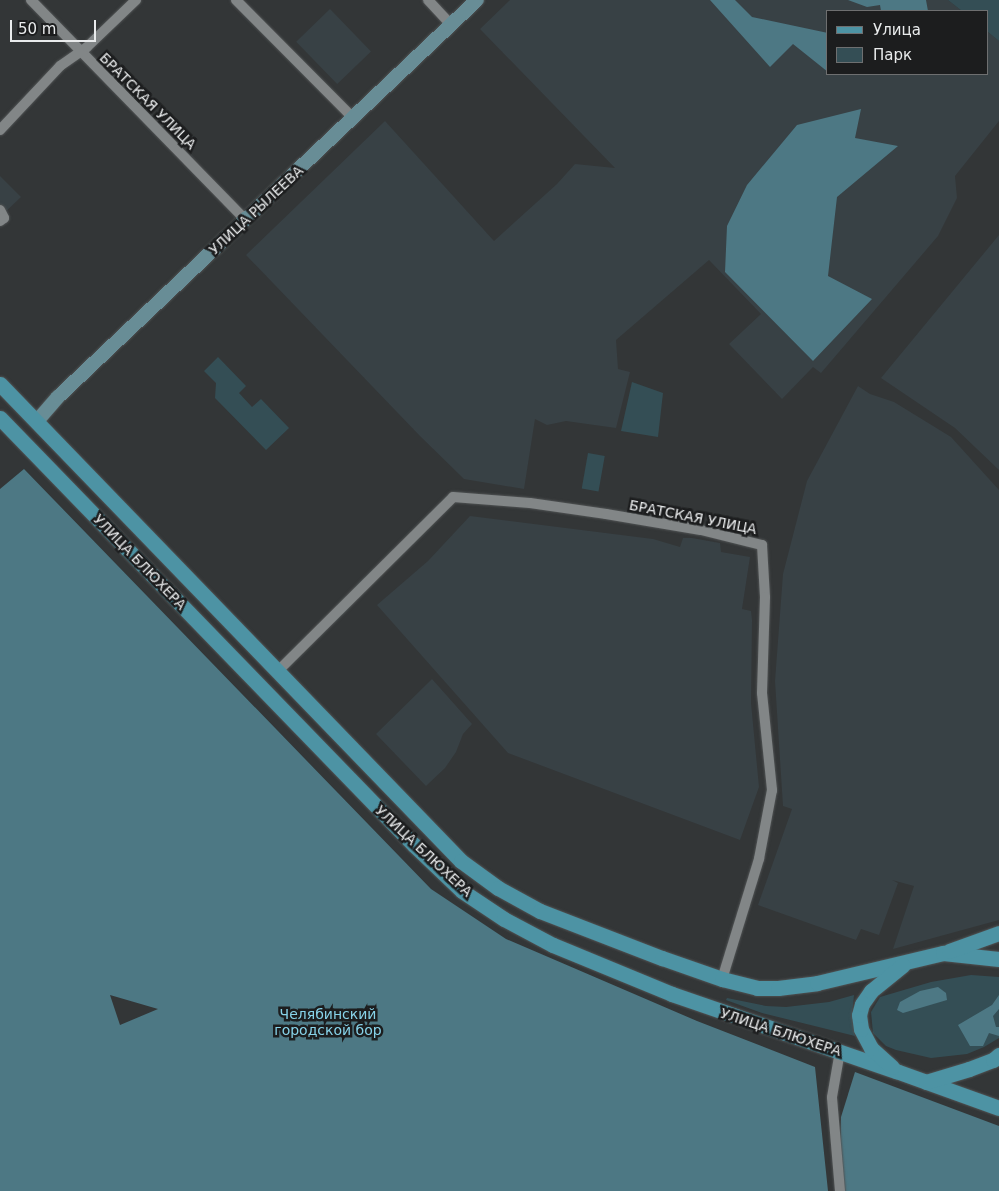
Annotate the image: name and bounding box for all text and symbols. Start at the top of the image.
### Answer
scale bar [12,10,99,42]
legend [826,10,989,75]
text: 50 m [18,20,56,38]
text: Улица [873,21,921,39]
text: Парк [873,46,912,64]
street label: БРАТСКАЯ УЛИЦА [96,49,200,153]
street label: УЛИЦА РЫЛЕЕВА [205,162,307,258]
street label: БРАТСКАЯ УЛИЦА [628,496,758,538]
street label: УЛИЦА БЛЮХЕРА [90,511,190,613]
street label: УЛИЦА БЛЮХЕРА [372,802,476,900]
street label: УЛИЦА БЛЮХЕРА [718,1005,844,1059]
park label: Челябинский городской бор [274,1006,382,1038]

